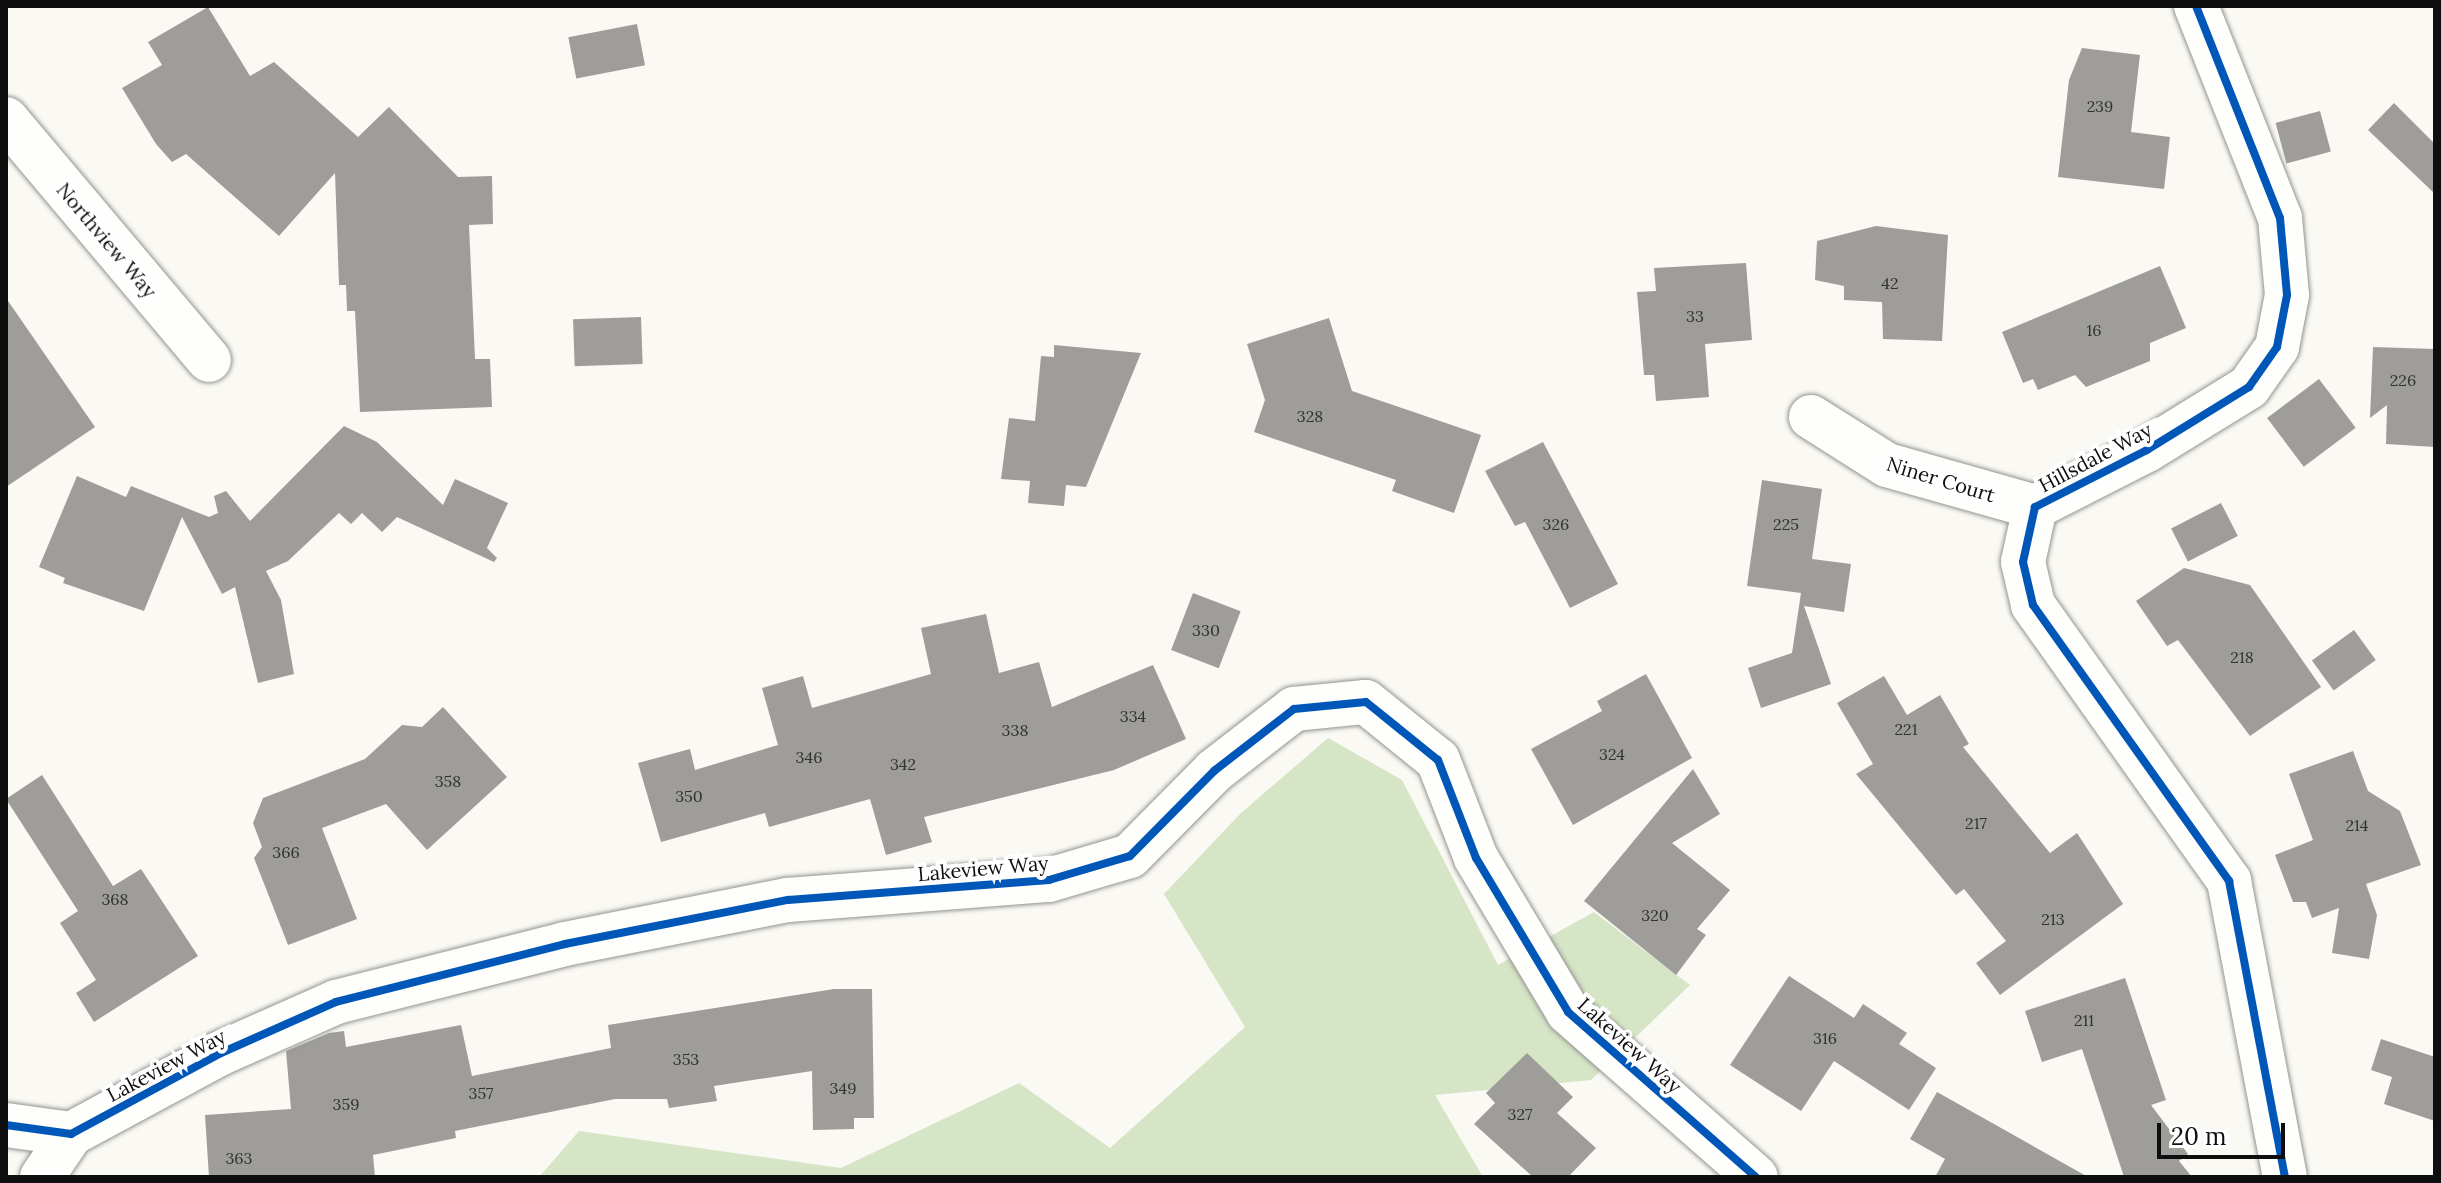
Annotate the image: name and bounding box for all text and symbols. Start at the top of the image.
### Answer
house number: 239 [2087,96,2113,116]
street label: Northview Way [52,178,162,302]
house number: 42 [1881,273,1899,293]
house number: 33 [1686,306,1704,326]
house number: 16 [2086,320,2102,340]
house number: 226 [2390,370,2416,390]
house number: 328 [1297,406,1323,426]
street label: Hillsdale Way [2034,417,2156,497]
street label: Niner Court [1884,451,1998,507]
house number: 326 [1543,514,1569,534]
house number: 225 [1773,514,1799,534]
house number: 330 [1192,620,1220,640]
house number: 218 [2230,647,2254,667]
house number: 334 [1120,706,1146,726]
house number: 221 [1894,719,1918,739]
house number: 338 [1002,720,1028,740]
house number: 324 [1599,744,1625,764]
house number: 346 [796,747,822,767]
house number: 342 [890,754,916,774]
house number: 358 [435,771,461,791]
house number: 350 [675,786,703,806]
house number: 217 [1965,813,1987,833]
house number: 214 [2345,815,2369,835]
house number: 366 [272,842,300,862]
street label: Lakeview Way [917,850,1049,886]
house number: 368 [101,889,129,909]
house number: 320 [1641,905,1669,925]
house number: 213 [2041,909,2065,929]
street label: Lakeview Way [1573,992,1687,1098]
house number: 211 [2074,1010,2094,1030]
street label: Lakeview Way [102,1024,230,1106]
house number: 316 [1813,1028,1837,1048]
house number: 353 [673,1049,699,1069]
house number: 349 [830,1078,856,1098]
house number: 357 [468,1083,494,1103]
house number: 359 [333,1094,359,1114]
house number: 327 [1508,1104,1532,1124]
scale bar [2161,1107,2289,1157]
text: 20 m [2171,1121,2227,1152]
house number: 363 [225,1148,253,1168]

